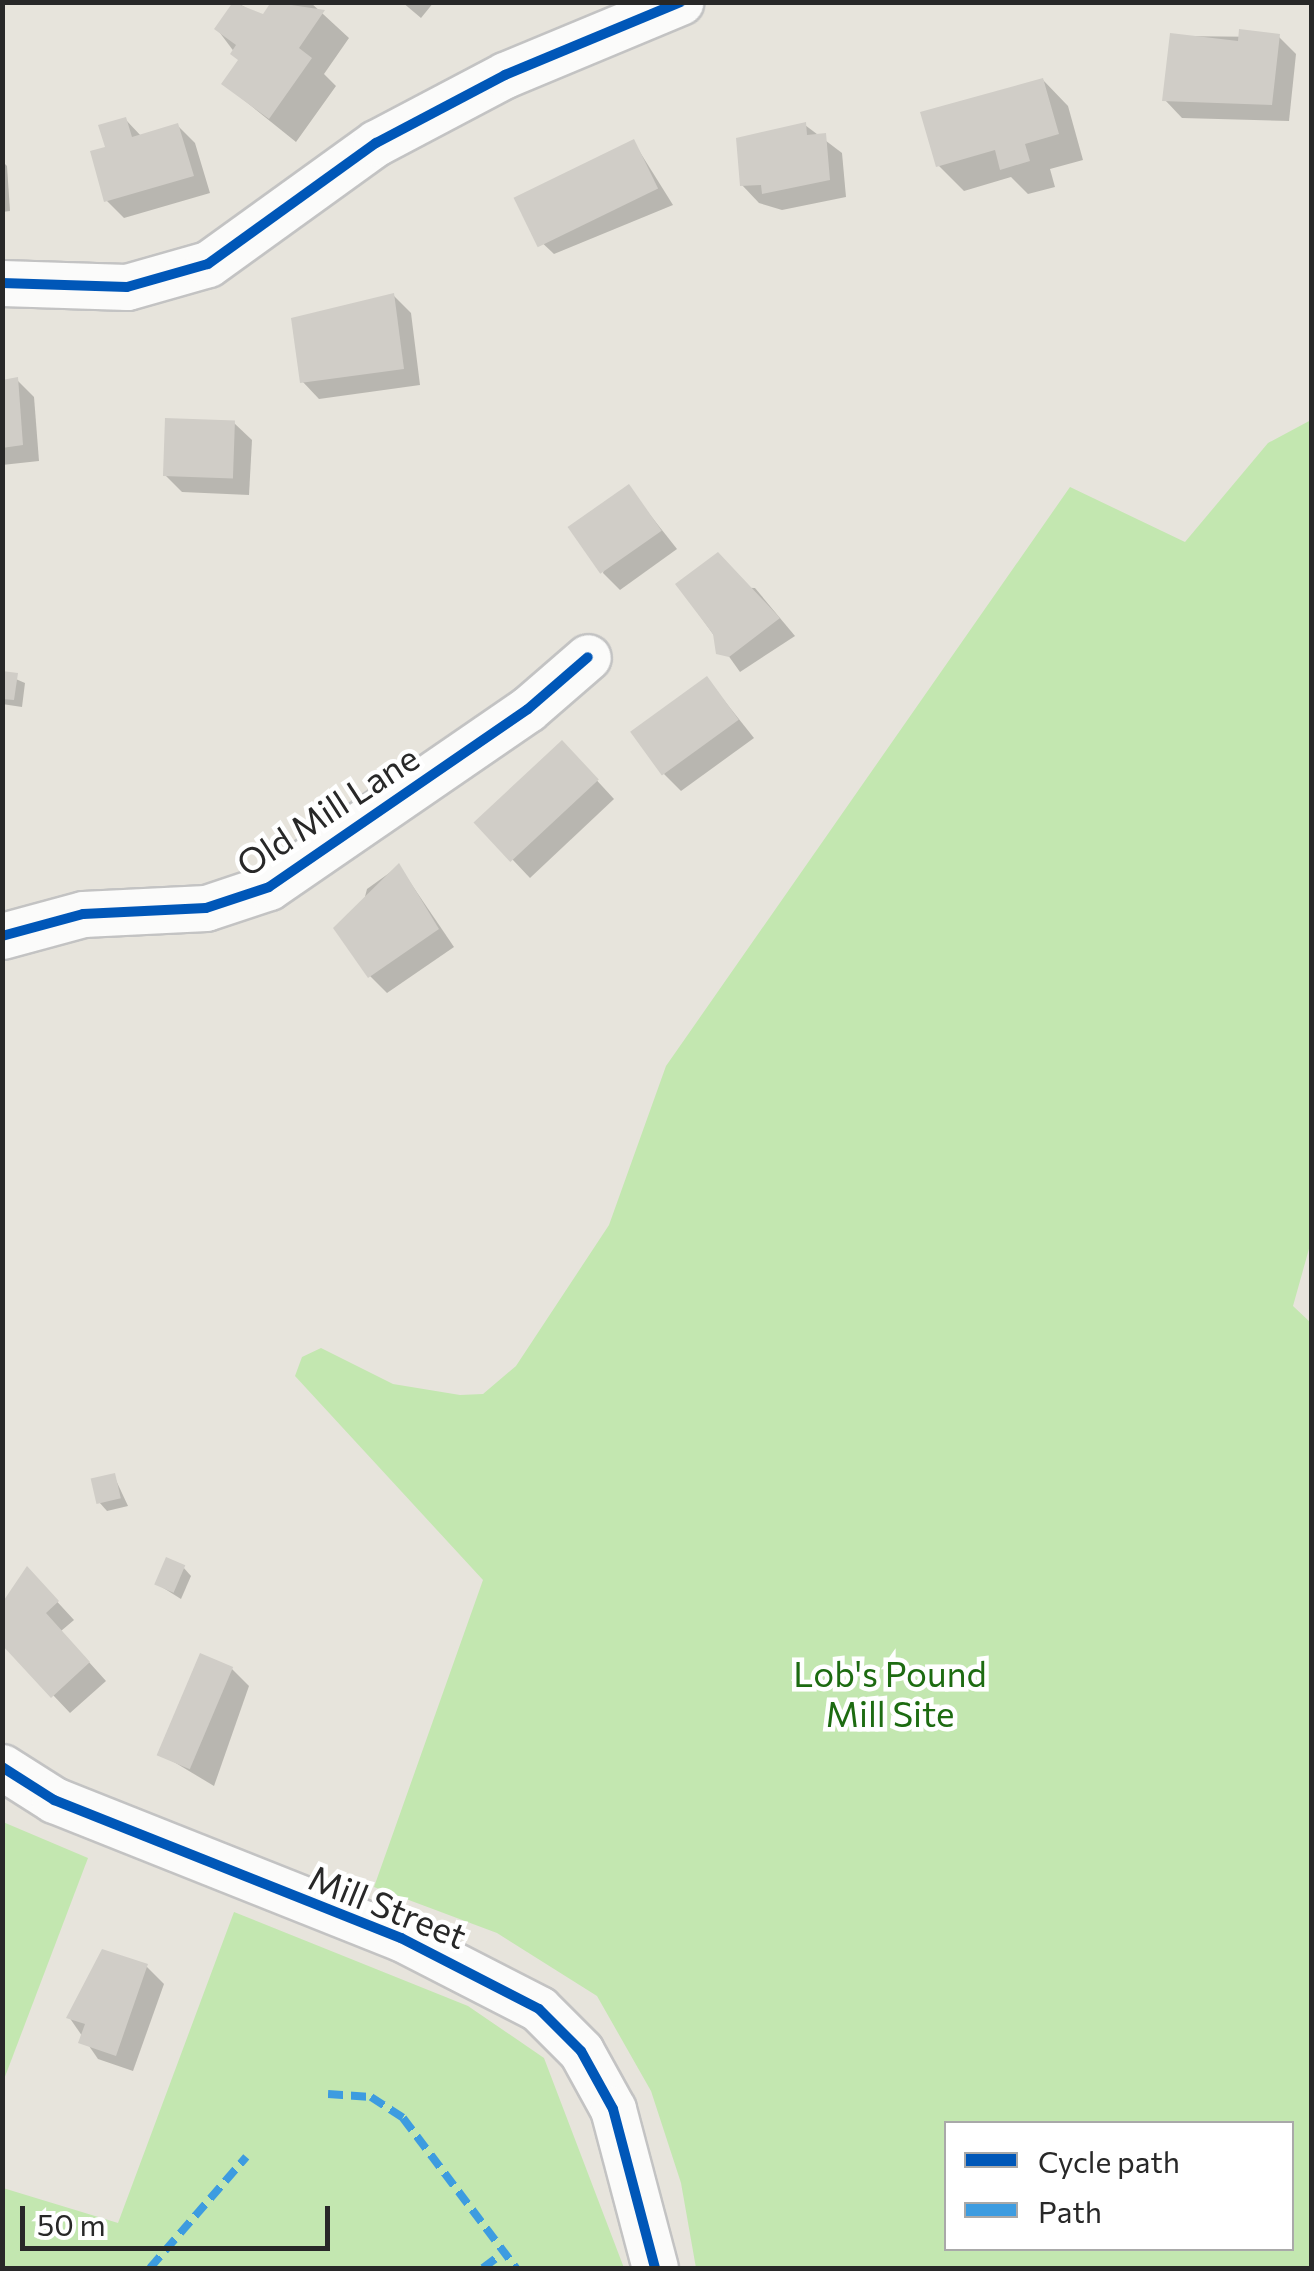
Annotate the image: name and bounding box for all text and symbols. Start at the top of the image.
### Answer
street label: Old Mill Lane [228,736,426,884]
park label: Lob's Pound Mill Site [793,1652,987,1734]
street label: Mill Street [303,1855,473,1957]
legend [944,2121,1294,2251]
text: Cycle path [1038,2142,1180,2179]
scale bar [25,2186,335,2248]
text: Path [1038,2192,1102,2229]
text: 50 m [37,2205,106,2242]

